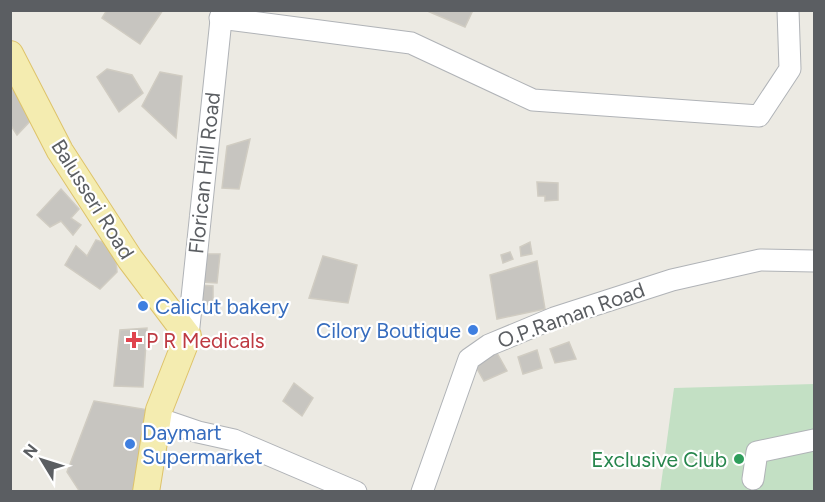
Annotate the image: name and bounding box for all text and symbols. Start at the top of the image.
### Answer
street label: Florican Hill Road [183,91,225,255]
street label: Balusseri Road [46,135,140,263]
street label: O.P.Raman Road [494,277,648,353]
place label: Calicut bakery [155,294,289,319]
marker: Calicut bakery [136,299,150,313]
place label: Cilory Boutique [316,318,461,343]
marker: Cilory Boutique [466,323,480,337]
place label: P R Medicals [146,328,265,353]
marker: P R Medicals [127,333,141,347]
place label: Daymart Supermarket [142,420,263,469]
north arrow [12,430,72,490]
marker: Daymart Supermarket [123,437,137,451]
text: N [19,440,42,462]
place label: Exclusive Club [591,447,727,472]
marker: Exclusive Club [732,452,746,466]

